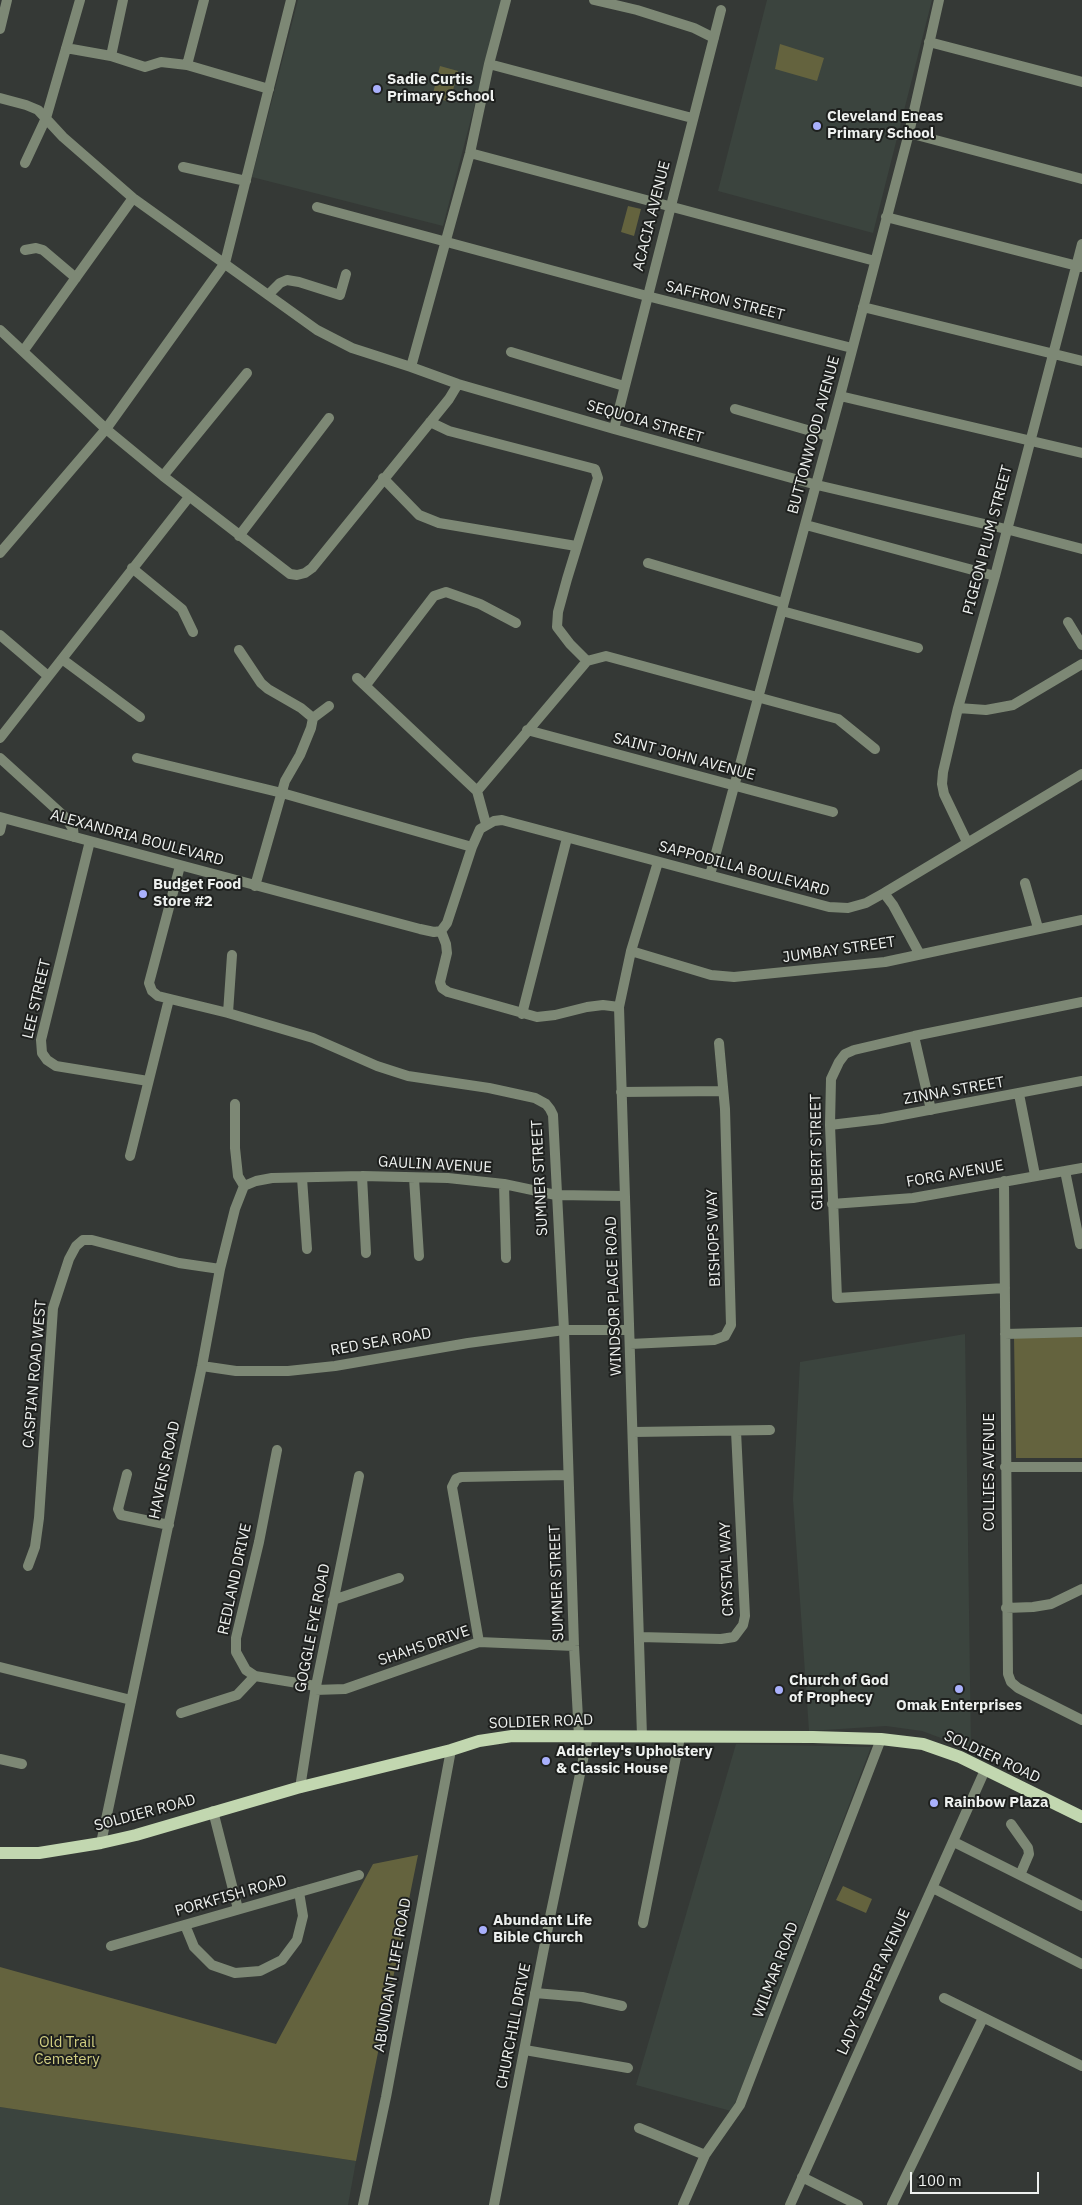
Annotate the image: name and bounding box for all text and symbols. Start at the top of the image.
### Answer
place label: Sadie Curtis Primary School [387,71,494,106]
marker: Sadie Curtis Primary School [371,83,383,95]
place label: Cleveland Eneas Primary School [827,108,943,143]
marker: Cleveland Eneas Primary School [811,120,823,132]
street label: ACACIA AVENUE [630,159,674,273]
street label: SAFFRON STREET [664,277,786,325]
street label: BUTTONWOOD AVENUE [784,354,844,516]
street label: SEQUOIA STREET [584,397,706,447]
street label: PIGEON PLUM STREET [959,463,1017,617]
street label: SAINT JOHN AVENUE [611,729,757,785]
street label: ALEXANDRIA BOULEVARD [48,806,226,870]
street label: SAPPODILLA BOULEVARD [657,838,831,900]
place label: Budget Food Store #2 [153,876,241,911]
marker: Budget Food Store #2 [137,888,149,900]
street label: JUMBAY STREET [781,933,897,967]
street label: LEE STREET [19,957,55,1041]
street label: ZINNA STREET [902,1073,1006,1109]
street label: GILBERT STREET [807,1094,827,1210]
street label: SUMNER STREET [528,1119,552,1237]
street label: GAULIN AVENUE [378,1153,492,1177]
street label: FORG AVENUE [905,1157,1005,1191]
street label: BISHOPS WAY [703,1189,725,1287]
street label: WINDSOR PLACE ROAD [602,1216,626,1376]
street label: CASPIAN ROAD WEST [20,1299,50,1449]
street label: RED SEA ROAD [329,1324,433,1360]
street label: COLLIES AVENUE [981,1413,999,1531]
street label: HAVENS ROAD [146,1419,184,1521]
street label: CRYSTAL WAY [716,1521,738,1617]
street label: REDLAND DRIVE [214,1522,256,1636]
street label: SUMNER STREET [546,1525,568,1641]
street label: GOGGLE EYE ROAD [292,1562,334,1694]
street label: SHAHS DRIVE [376,1622,472,1670]
place label: Church of God of Prophecy [789,1672,889,1707]
marker: Omak Enterprises [953,1683,965,1695]
marker: Church of God of Prophecy [773,1684,785,1696]
place label: Omak Enterprises [896,1697,1022,1715]
street label: SOLDIER ROAD [489,1711,593,1733]
street label: SOLDIER ROAD [941,1727,1043,1787]
place label: Adderley's Upholstery & Classic House [556,1743,713,1778]
marker: Adderley's Upholstery & Classic House [540,1755,552,1767]
street label: SOLDIER ROAD [92,1791,198,1835]
place label: Rainbow Plaza [944,1794,1049,1812]
marker: Rainbow Plaza [928,1797,940,1809]
street label: PORKFISH ROAD [173,1871,289,1921]
street label: ABUNDANT LIFE ROAD [371,1897,415,2053]
street label: LADY SLIPPER AVENUE [834,1906,914,2058]
place label: Abundant Life Bible Church [493,1912,592,1947]
street label: WILMAR ROAD [749,1919,803,2021]
marker: Abundant Life Bible Church [477,1924,489,1936]
street label: CHURCHILL DRIVE [493,1962,535,2090]
park label: Old Trail Cemetery [34,2034,100,2069]
scale bar [912,2162,1041,2194]
text: 100 m [918,2171,962,2190]

